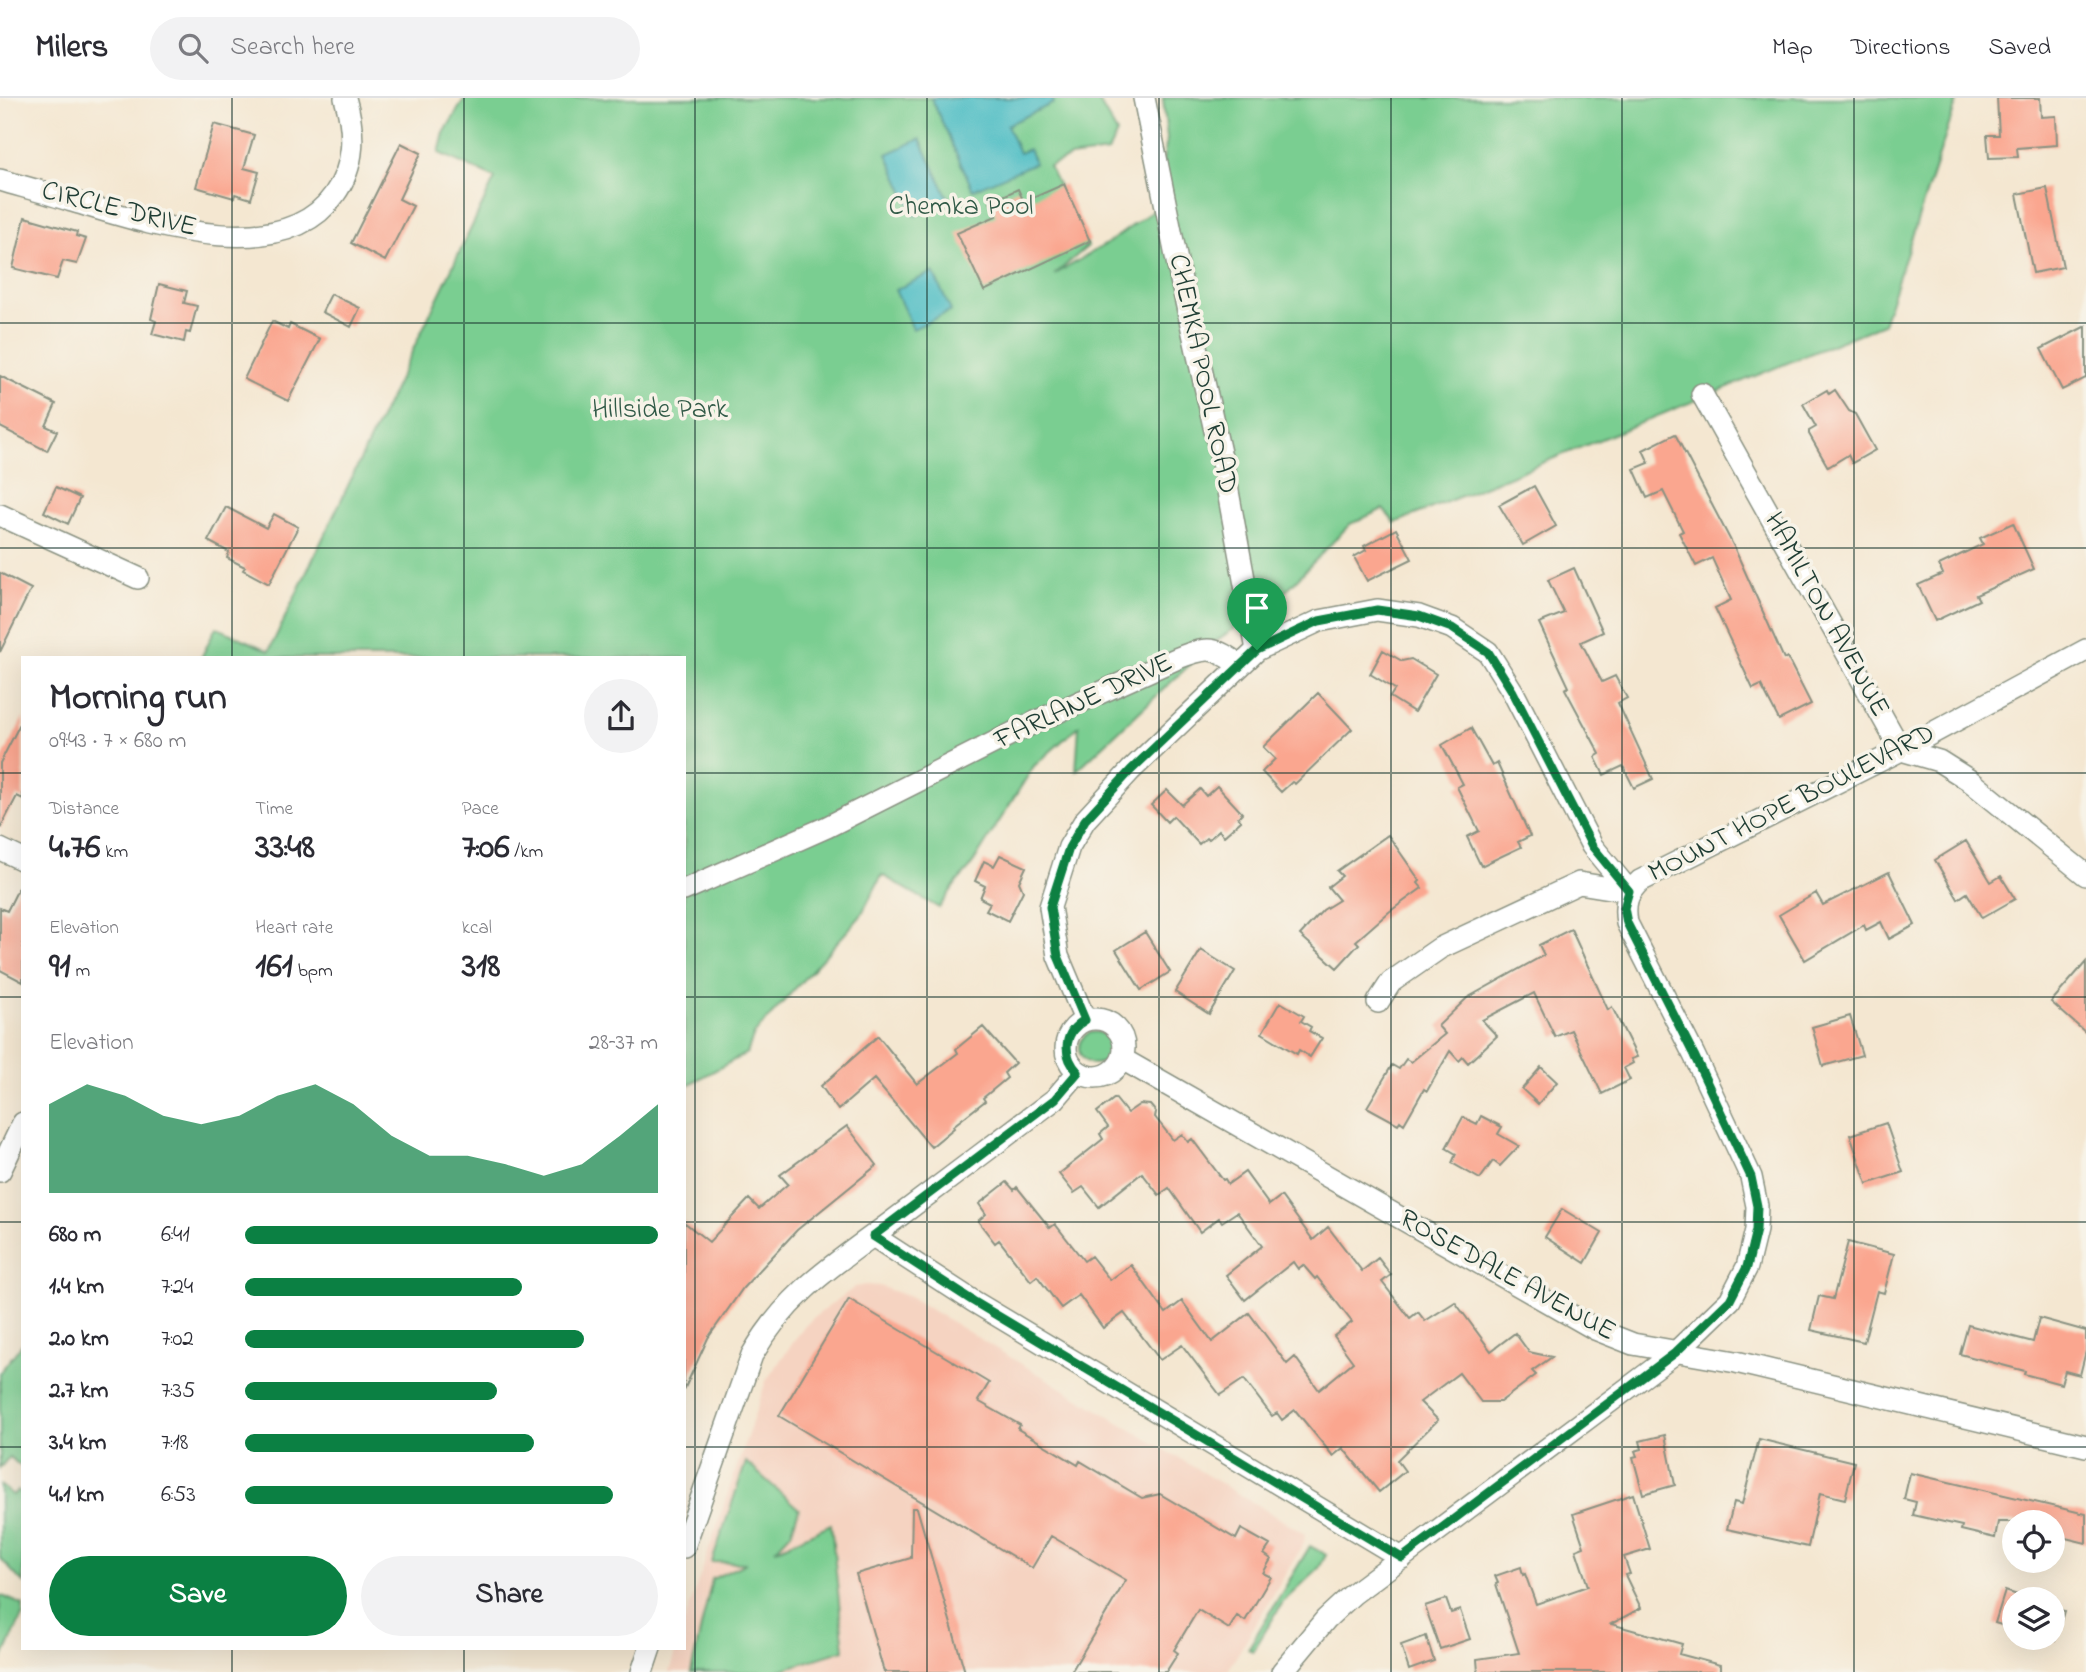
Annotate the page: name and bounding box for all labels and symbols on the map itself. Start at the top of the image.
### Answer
street label: CIRCLE DRIVE [37,171,201,249]
park label: Chemka Pool [889,187,1033,228]
street label: CHEMKA POOL ROAD [1157,250,1247,498]
park label: Hillside Park [592,390,729,431]
street label: HAMILTON AVENUE [1753,505,1899,725]
pin [1227,578,1287,650]
street label: FARLANE DRIVE [987,643,1180,762]
street label: MOUNT HOPE BOULEVARD [1642,714,1942,894]
street label: ROSEDALE AVENUE [1391,1199,1623,1353]

